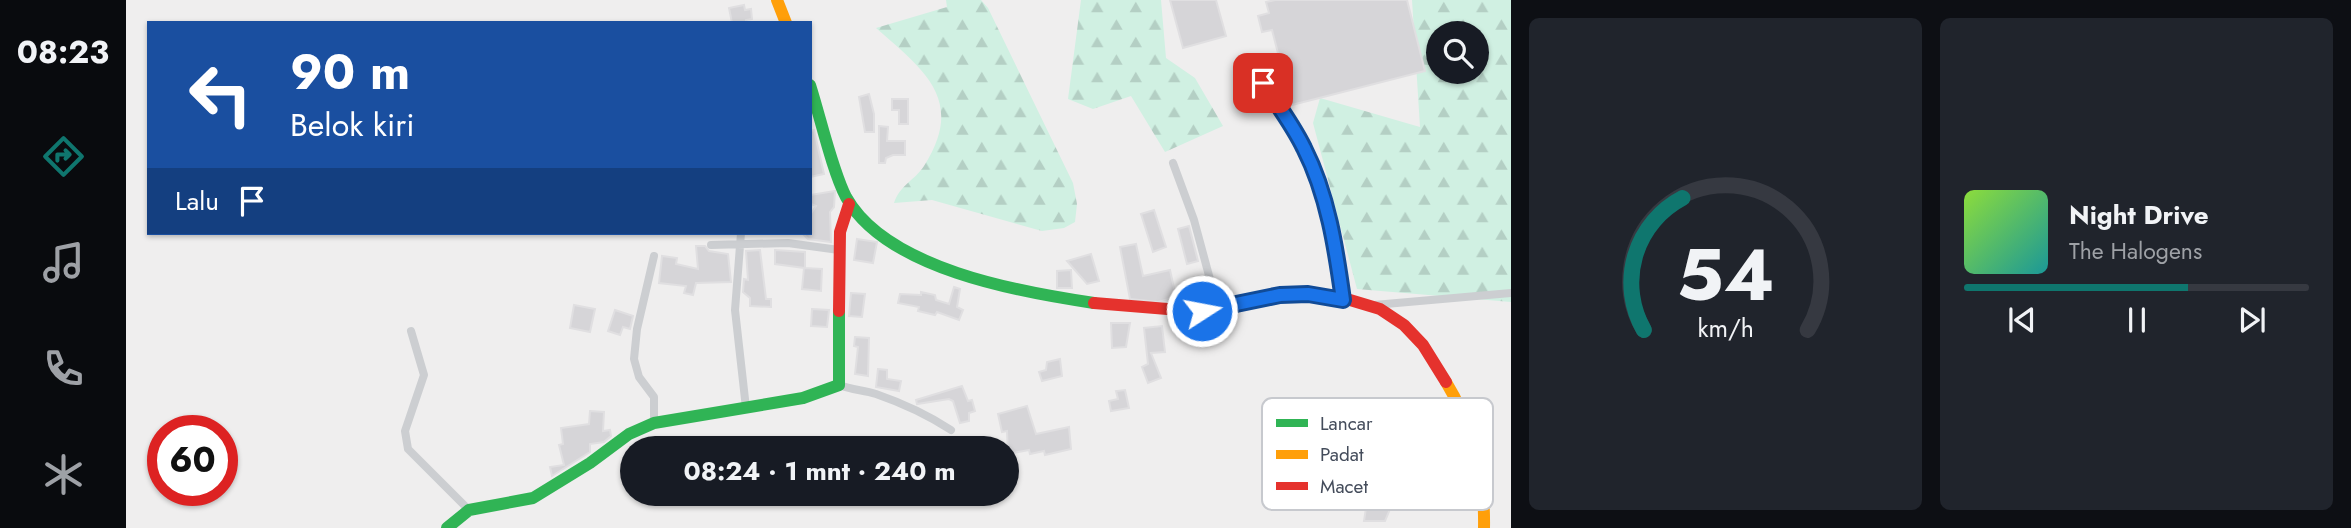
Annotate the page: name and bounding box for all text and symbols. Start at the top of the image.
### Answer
map controls [1426,21,1489,84]
button: search [1426,21,1489,84]
text: 08:23 [17,29,109,75]
text: 90 m [290,37,410,107]
icon: left [175,49,266,140]
pin [1233,53,1293,113]
icon: arrive [1244,64,1282,102]
text: Belok kiri [290,102,415,148]
icon: directions [39,132,88,181]
text: Lalu [175,182,219,220]
icon: arrive [233,182,271,220]
text: Night Drive [2069,196,2209,234]
text: 54 [1677,222,1774,327]
text: The Halogens [2069,234,2202,268]
icon: music [39,238,88,287]
position arrow [1165,274,1239,348]
icon: previous [2003,301,2041,339]
icon: pause [2118,301,2156,339]
icon: next [2233,301,2271,339]
text: km/h [1697,310,1754,346]
icon: phone [39,344,88,393]
legend [1262,398,1493,510]
text: Lancar [1320,410,1373,437]
speed limit sign: 60 [147,415,238,506]
text: Padat [1320,441,1364,468]
icon: climate [39,450,88,499]
text: 08:24 · 1 mnt · 240 m [683,452,956,490]
text: Macet [1320,473,1368,500]

